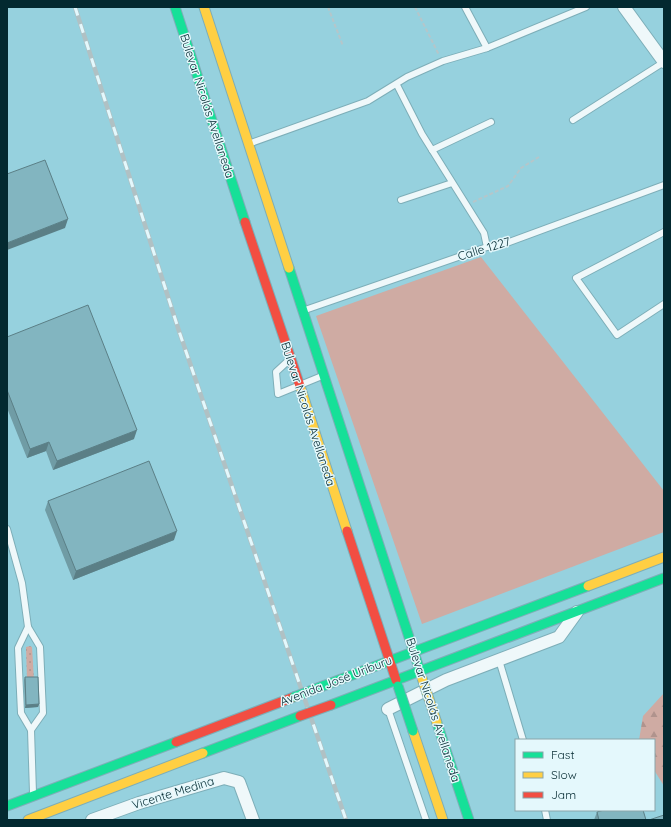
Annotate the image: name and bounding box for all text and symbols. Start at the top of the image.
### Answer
street label: Bulevar Nicolás Avellaneda [177,32,238,180]
street label: Calle 1227 [456,233,512,264]
street label: Bulevar Nicolás Avellaneda [278,340,339,488]
street label: Bulevar Nicolás Avellaneda [403,636,464,784]
street label: Avenida José Uriburu [278,652,394,709]
legend [515,739,655,811]
text: Fast [551,747,575,762]
text: Slow [551,767,577,782]
street label: Vicente Medina [130,773,216,812]
text: Jam [551,787,576,802]

